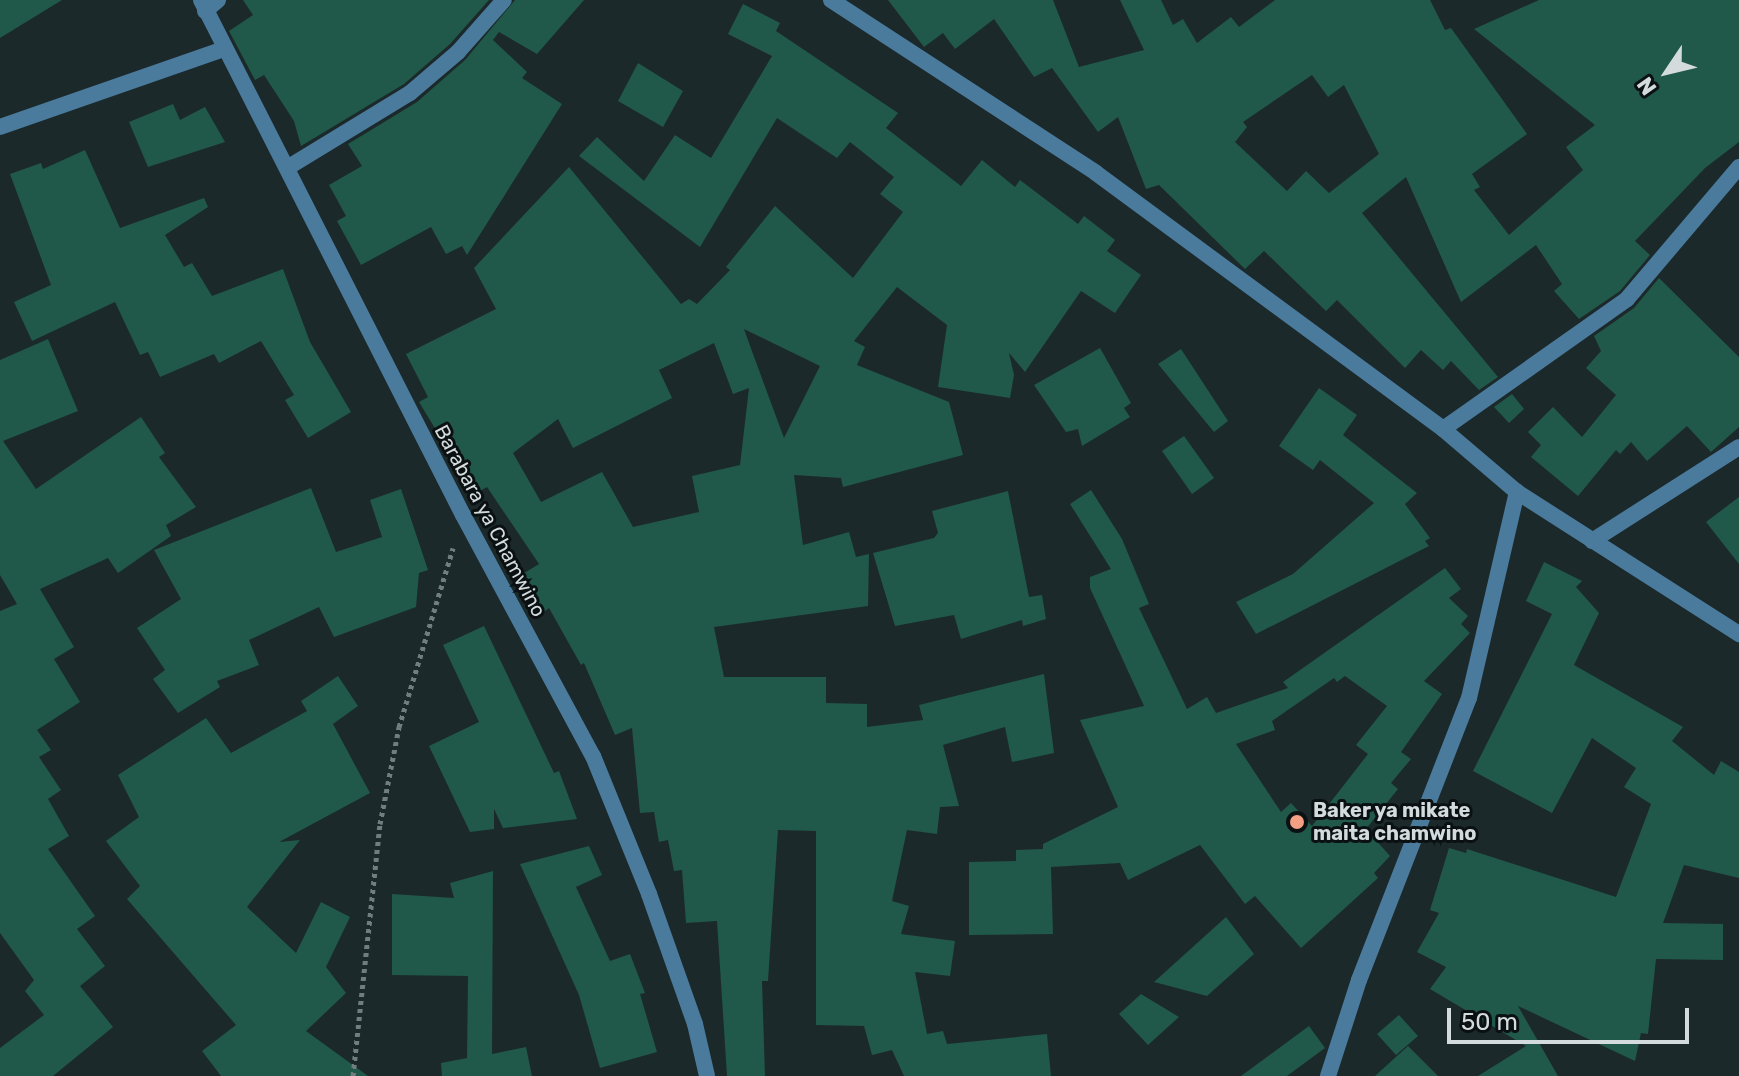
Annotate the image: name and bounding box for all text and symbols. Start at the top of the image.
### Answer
north arrow [1627,32,1707,112]
text: N [1631,72,1663,100]
street label: Barabara ya Chamwino [429,421,551,621]
place label: Baker ya mikate maita chamwino [1313,798,1477,845]
marker: Baker ya mikate maita chamwino [1288,813,1306,831]
scale bar [1451,992,1693,1042]
text: 50 m [1461,1008,1518,1036]

